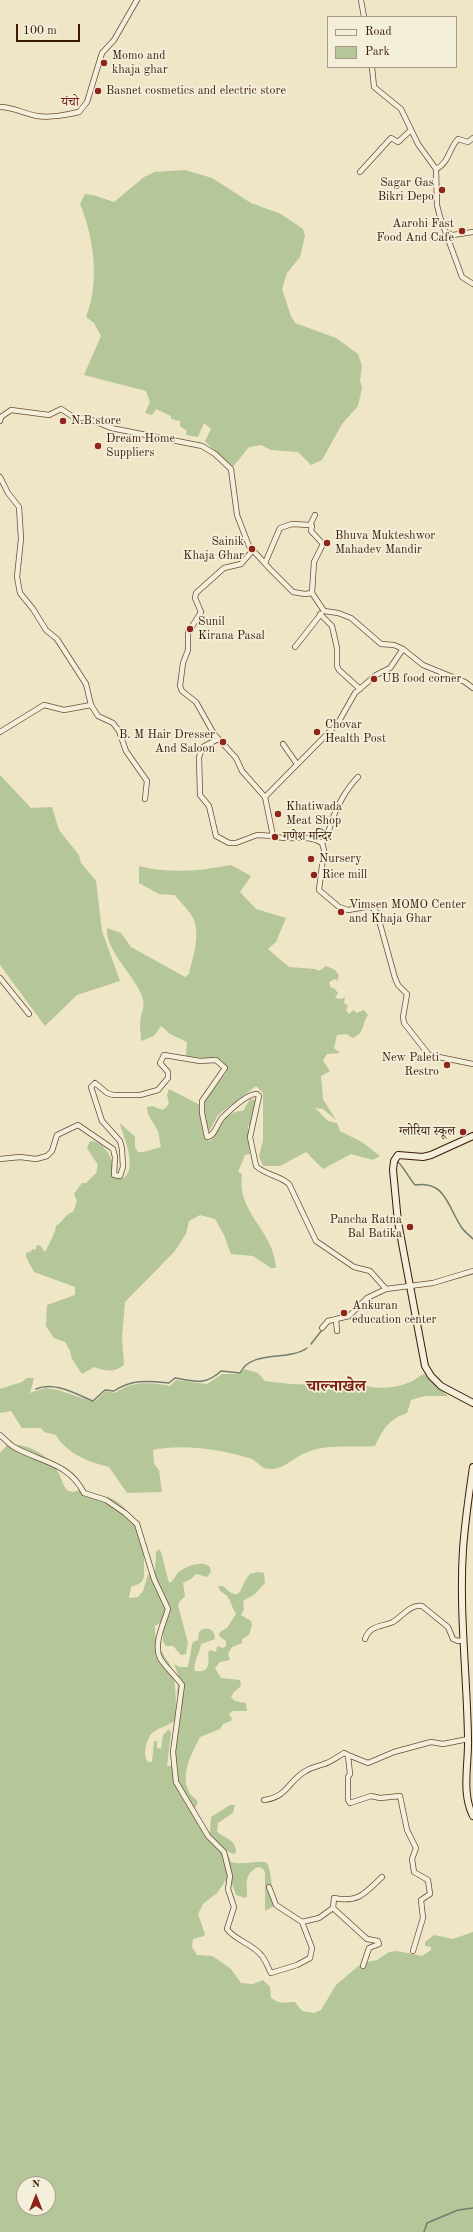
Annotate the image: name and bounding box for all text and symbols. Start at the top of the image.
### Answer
scale bar [18,16,82,42]
legend [327,16,457,68]
text: 100 m [23,25,57,37]
text: Road [365,26,392,38]
text: Park [365,46,390,58]
place label: Momo and khaja ghar [112,49,168,77]
marker: Momo and khaja ghar [99,58,109,68]
place label: Basnet cosmetics and electric store [106,84,286,98]
marker: Basnet cosmetics and electric store [93,86,103,96]
district label: यंचो [61,95,79,111]
place label: Sagar Gas Bikri Depo [378,176,434,204]
marker: Sagar Gas Bikri Depo [437,185,447,195]
place label: Aarohi Fast Food And Cafe [377,217,454,245]
marker: Aarohi Fast Food And Cafe [457,226,467,236]
place label: N.B store [71,414,121,428]
marker: N.B store [58,416,68,426]
place label: Dream Home Suppliers [106,432,175,460]
marker: Dream Home Suppliers [93,441,103,451]
place label: Bhuva Mukteshwor Mahadev Mandir [335,529,435,557]
place label: Sainik Khaja Ghar [183,535,244,563]
marker: Bhuva Mukteshwor Mahadev Mandir [322,538,332,548]
marker: Sainik Khaja Ghar [247,544,257,554]
place label: Sunil Kirana Pasal [198,615,265,643]
marker: Sunil Kirana Pasal [185,624,195,634]
place label: UB food corner [382,672,462,686]
marker: UB food corner [369,674,379,684]
place label: Chovar Health Post [325,718,386,746]
marker: Chovar Health Post [312,727,322,737]
place label: B. M Hair Dresser And Saloon [119,728,215,756]
marker: B. M Hair Dresser And Saloon [218,737,228,747]
place label: Khatiwada Meat Shop [286,800,342,828]
marker: Khatiwada Meat Shop [273,809,283,819]
place label: गणेश मन्दिर [283,830,332,844]
marker: गणेश मन्दिर [270,832,280,842]
place label: Nursery [319,852,362,866]
marker: Nursery [306,854,316,864]
place label: Rice mill [322,868,367,882]
marker: Rice mill [309,870,319,880]
place label: Vimsen MOMO Center and Khaja Ghar [349,898,466,926]
marker: Vimsen MOMO Center and Khaja Ghar [336,907,346,917]
place label: New Paleti Restro [382,1051,439,1079]
marker: New Paleti Restro [442,1060,452,1070]
place label: ग्लोरिया स्कूल [399,1125,455,1139]
marker: ग्लोरिया स्कूल [458,1127,468,1137]
place label: Pancha Ratna Bal Batika [330,1213,402,1241]
marker: Pancha Ratna Bal Batika [405,1222,415,1232]
place label: Ankuran education center [352,1299,436,1327]
marker: Ankuran education center [339,1308,349,1318]
district label: चाल्नाखेल [306,1377,366,1397]
north arrow [16,2176,56,2216]
text: N [32,2179,40,2190]

